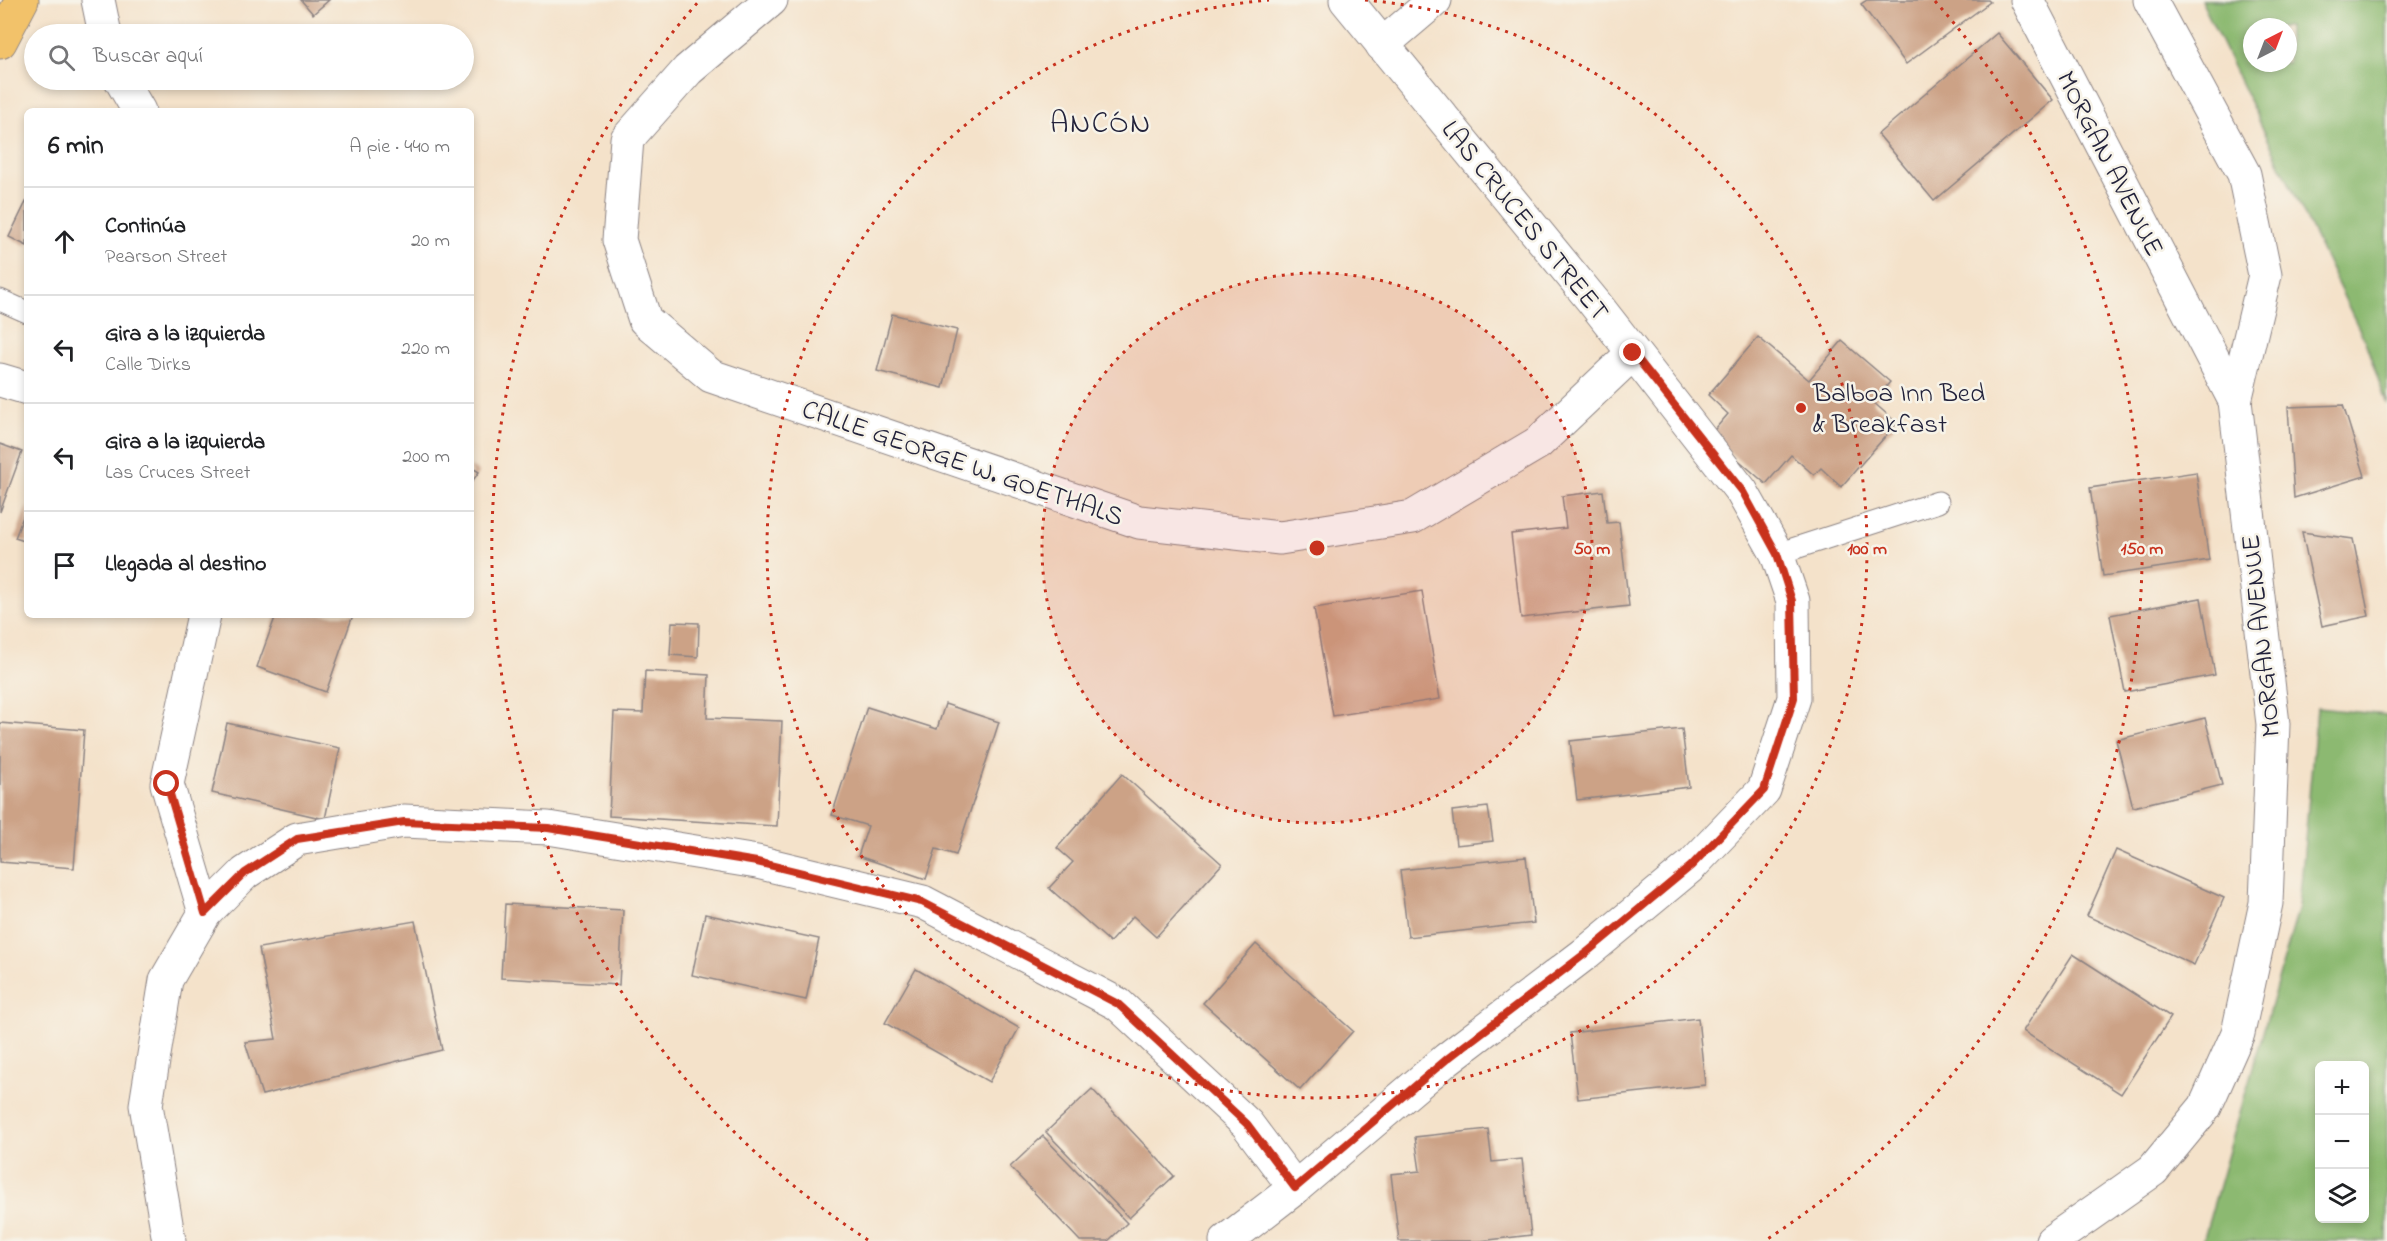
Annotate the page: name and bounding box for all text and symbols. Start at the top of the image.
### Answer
north arrow [2243,18,2297,72]
search box [24,24,474,90]
icon: search [45,41,78,74]
text: Buscar aquí [93,41,203,73]
street label: MORGAN AVENUE [2045,65,2172,264]
district label: ANCÓN [1050,103,1152,147]
street label: LAS CRUCES STREET [1431,113,1617,330]
text: 6 min [48,128,104,166]
text: A pie · 440 m [349,133,450,162]
text: Continúa [105,211,186,243]
icon: ahead [48,225,81,258]
text: 20 m [411,227,450,256]
text: Pearson Street [105,243,227,272]
text: Gira a la izquierda [105,319,265,351]
icon: left [48,333,81,366]
text: 220 m [401,335,450,364]
route end [1619,339,1645,365]
text: Calle Dirks [105,351,191,380]
place label: Balboa Inn Bed & Breakfast [1812,375,1985,445]
street label: CALLE GEORGE W. GOETHALS [796,391,1128,538]
marker: Balboa Inn Bed & Breakfast [1794,401,1808,415]
text: Gira a la izquierda [105,427,265,459]
icon: left [48,441,81,474]
text: 200 m [402,443,450,472]
text: Las Cruces Street [105,459,250,488]
street label: MORGAN AVENUE [2232,532,2293,739]
text: 50 m [1574,537,1610,563]
text: 100 m [1847,537,1887,563]
text: 150 m [2121,537,2163,563]
centre of rings [1307,538,1327,558]
icon: arrive [48,549,81,582]
text: Llegada al destino [105,549,266,581]
route start [153,770,179,796]
map controls [2315,1061,2369,1223]
button: + [2315,1061,2369,1115]
button: − [2315,1115,2369,1169]
button: layers [2315,1169,2369,1223]

